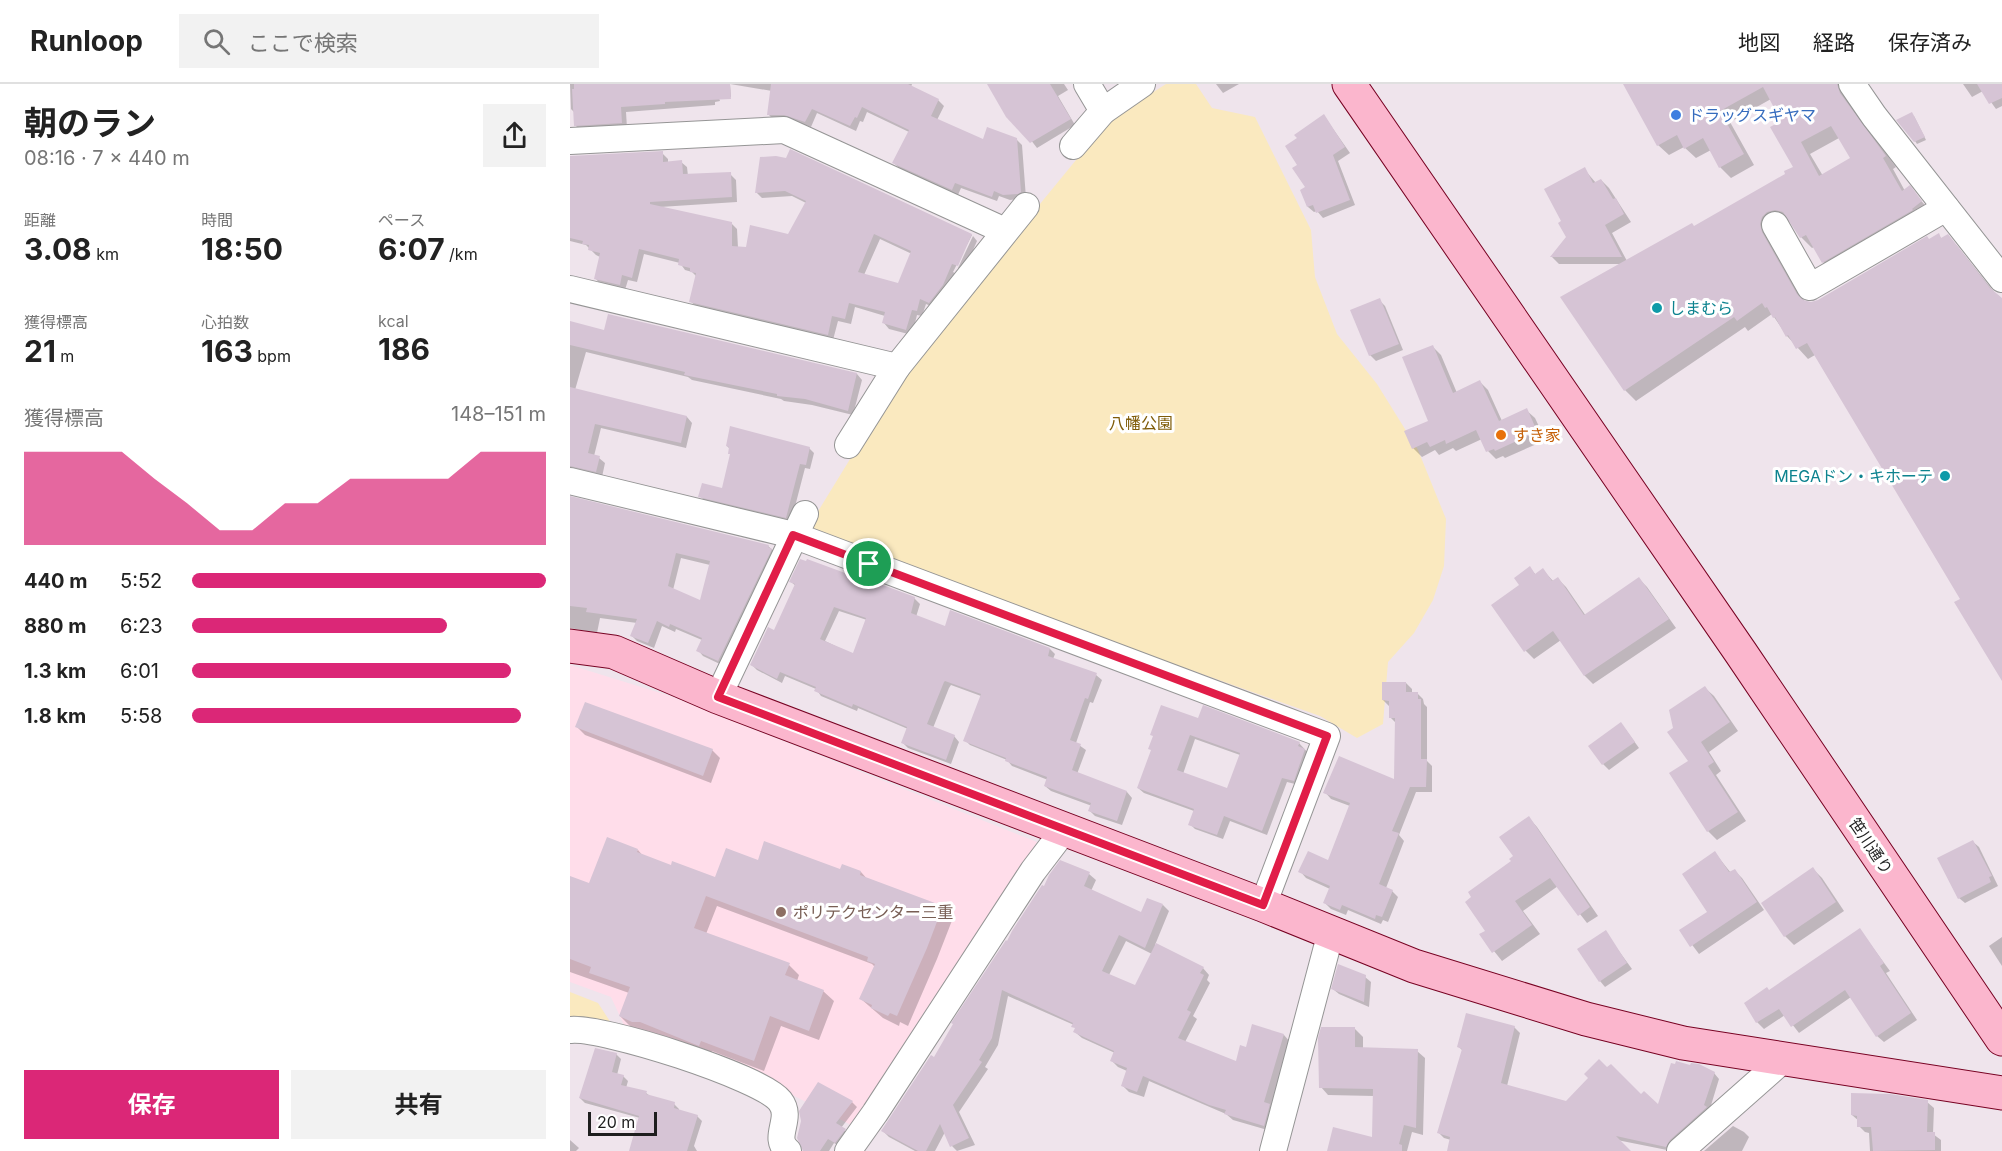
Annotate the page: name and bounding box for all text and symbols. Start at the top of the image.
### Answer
search box [179,14,599,68]
text: Runloop [30,24,143,58]
icon: search [200,25,233,58]
text: ここで検索 [248,30,358,56]
text: 地図 [1738,30,1780,55]
text: 経路 [1813,30,1855,55]
text: 保存済み [1888,30,1972,55]
text: 朝のラン [24,103,156,143]
button: share [483,104,546,167]
place label: ドラッグスギヤマ [1688,105,1816,125]
marker: ドラッグスギヤマ [1669,108,1683,122]
text: 08:16 · 7 × 440 m [24,146,190,170]
text: 距離 [24,210,56,230]
text: 時間 [201,210,233,230]
text: ペース [378,210,425,230]
text: 3.08 [24,231,92,267]
text: 18:50 [201,231,283,267]
text: 6:07 [378,231,445,267]
text: km [92,244,119,264]
text: /km [445,244,478,264]
place label: しまむら [1669,298,1733,318]
marker: しまむら [1650,301,1664,315]
text: kcal [378,311,409,331]
text: 獲得標高 [24,312,88,332]
text: 心拍数 [201,312,249,332]
text: 186 [378,331,430,367]
text: 21 [24,333,56,369]
text: 163 [201,333,253,369]
text: m [56,346,74,366]
text: bpm [253,346,291,366]
text: 148–151 m [451,402,546,426]
text: 獲得標高 [24,406,104,430]
park label: 八幡公園 [1109,413,1173,433]
place label: すき家 [1513,425,1561,445]
marker: すき家 [1494,428,1508,442]
place label: MEGAドン・キホーテ [1774,466,1933,486]
marker: MEGAドン・キホーテ [1938,469,1952,483]
pin [843,538,894,589]
icon: arrive [852,547,885,580]
text: 440 m [24,569,88,593]
text: 5:52 [120,569,162,593]
text: 880 m [24,614,87,638]
text: 6:23 [120,614,163,638]
text: 1.3 km [24,659,86,683]
text: 6:01 [120,659,159,683]
text: 1.8 km [24,704,86,728]
text: 5:58 [120,704,162,728]
street label: 笹川通り [1845,814,1897,878]
place label: ポリテクセンター三重 [793,902,953,922]
marker: ポリテクセンター三重 [774,905,788,919]
button: 保存 [24,1070,279,1139]
button: 共有 [291,1070,546,1139]
scale bar [588,1109,657,1136]
text: 20 m [597,1112,635,1132]

